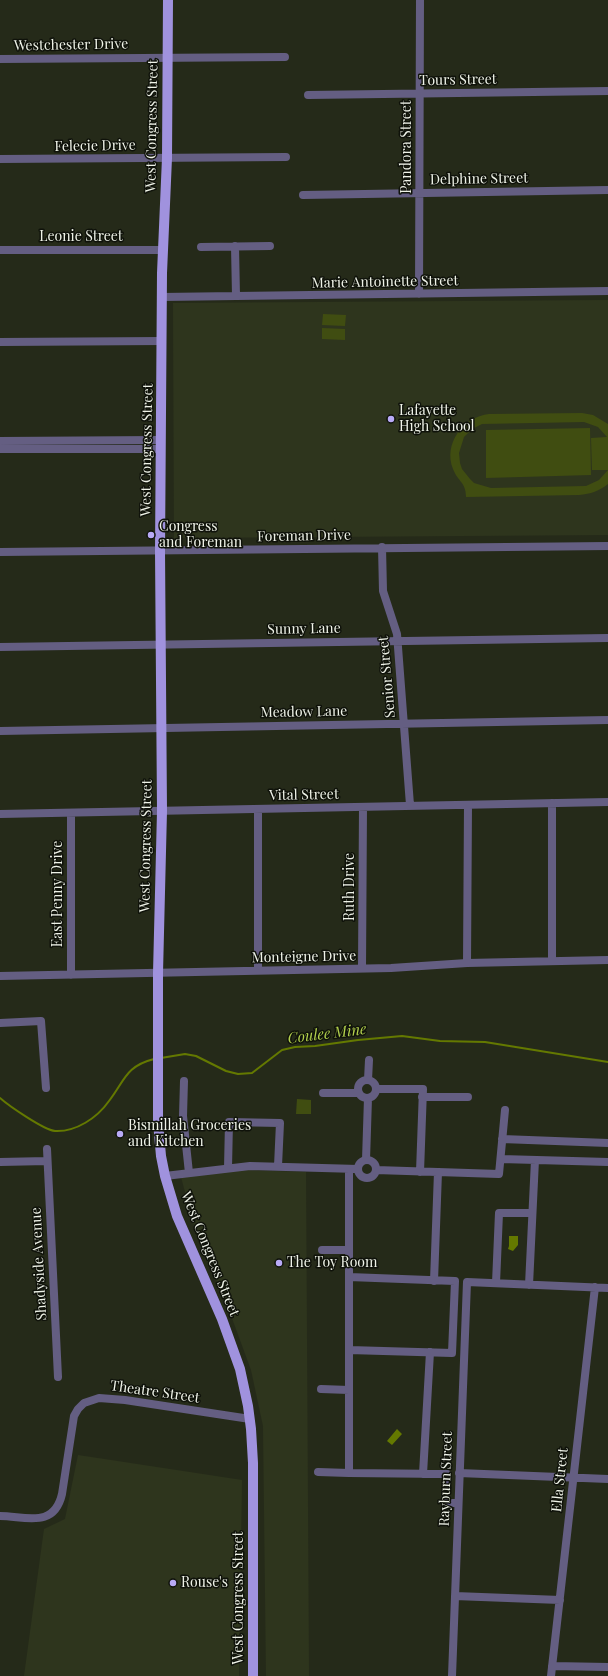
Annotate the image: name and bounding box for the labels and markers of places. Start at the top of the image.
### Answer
place label: Lafayette High School [399,403,475,436]
marker: Lafayette High School [386,414,396,424]
place label: Congress and Foreman [159,519,242,552]
marker: Congress and Foreman [146,530,156,540]
place label: Bismillah Groceries and Kitchen [128,1118,251,1150]
marker: Bismillah Groceries and Kitchen [115,1129,125,1139]
place label: The Toy Room [287,1255,377,1271]
marker: The Toy Room [274,1258,284,1268]
place label: Rouse's [181,1575,228,1591]
marker: Rouse's [168,1578,178,1588]

